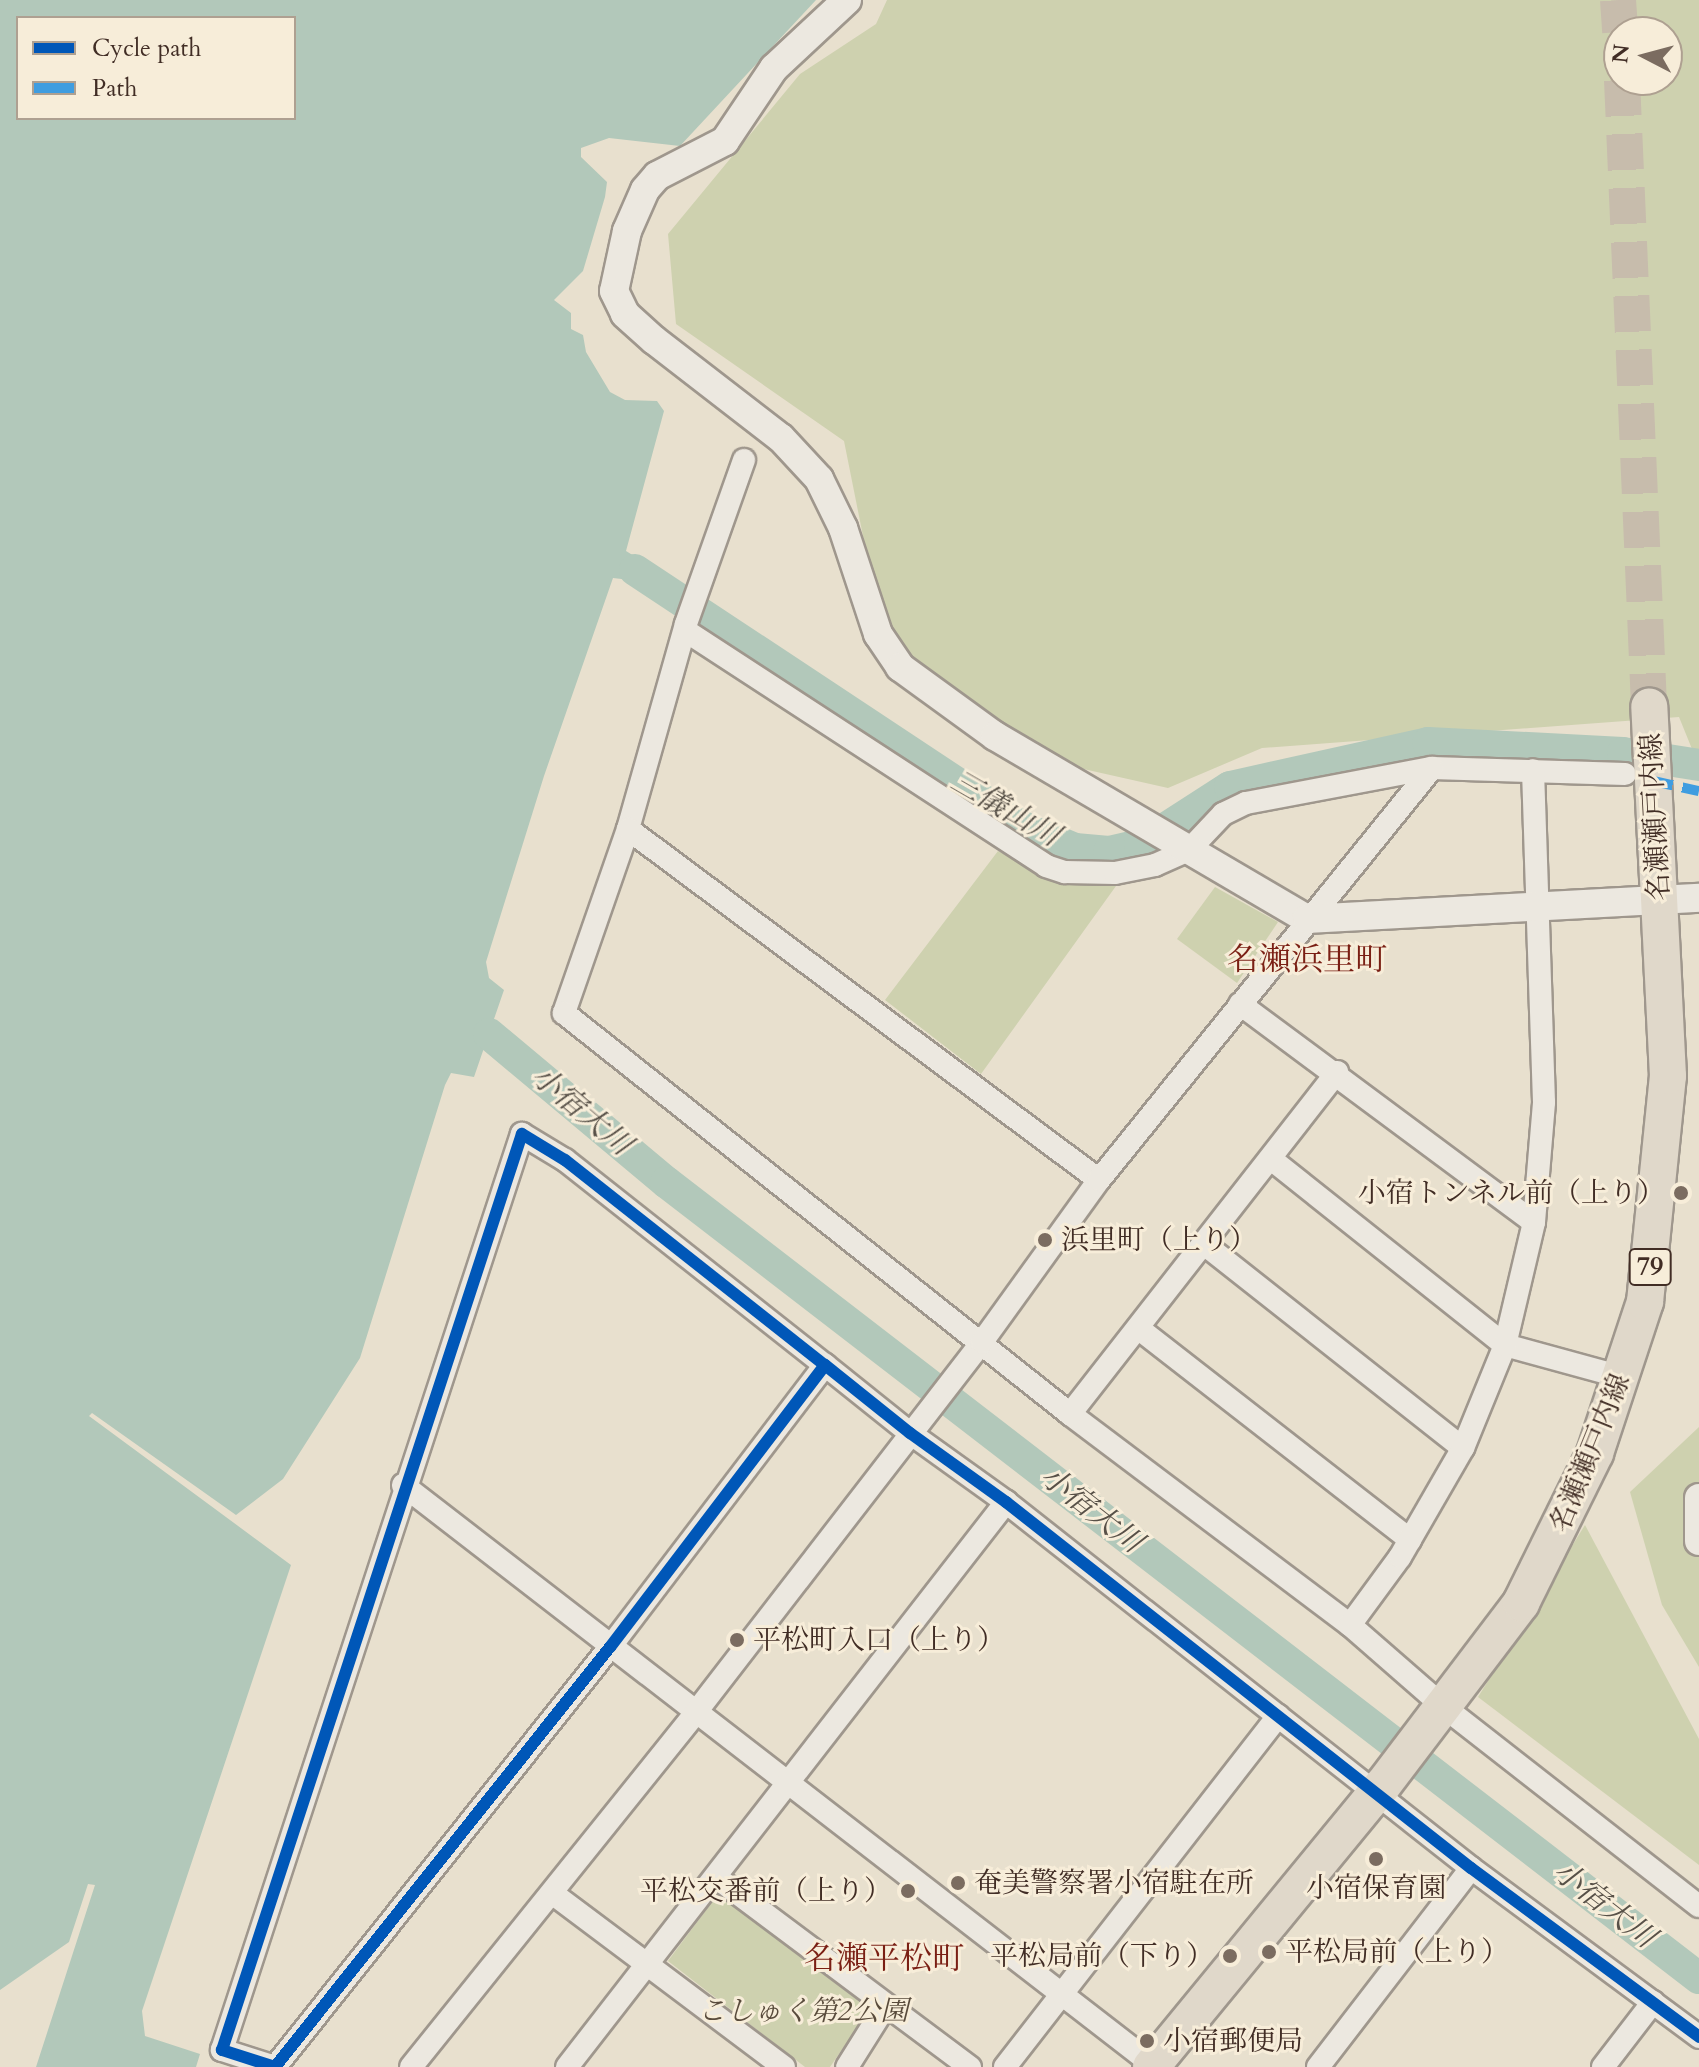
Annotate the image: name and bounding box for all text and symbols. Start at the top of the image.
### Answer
legend [16,16,296,120]
north arrow [1603,16,1683,96]
text: Cycle path [92,32,201,65]
text: N [1605,43,1637,65]
text: Path [92,72,137,105]
street label: 名瀬瀬戸内線 [1634,732,1676,902]
water label: 三儀山川 [944,763,1066,855]
district label: 名瀬浜里町 [1227,941,1387,979]
water label: 小宿大川 [523,1059,639,1163]
place label: 小宿トンネル前（上り） [1357,1176,1665,1210]
marker: 小宿トンネル前（上り） [1672,1184,1690,1202]
place label: 浜里町（上り） [1061,1223,1257,1257]
marker: 浜里町（上り） [1036,1231,1054,1249]
road number: 79 [1628,1245,1672,1289]
street label: 名瀬瀬戸内線 [1543,1369,1637,1537]
water label: 小宿大川 [1033,1459,1149,1561]
place label: 平松町入口（上り） [753,1623,1005,1657]
marker: 平松町入口（上り） [728,1631,746,1649]
marker: 小宿保育園 [1367,1850,1385,1868]
water label: 小宿大川 [1546,1854,1662,1956]
place label: 奄美警察署小宿駐在所 [974,1866,1254,1900]
place label: 小宿保育園 [1306,1871,1446,1905]
place label: 平松交番前（上り） [640,1874,892,1908]
marker: 奄美警察署小宿駐在所 [949,1874,967,1892]
marker: 平松交番前（上り） [899,1882,917,1900]
place label: 平松局前（上り） [1285,1935,1509,1969]
place label: 平松局前（下り） [990,1939,1214,1973]
district label: 名瀬平松町 [804,1940,964,1978]
marker: 平松局前（上り） [1260,1943,1278,1961]
marker: 平松局前（下り） [1221,1947,1239,1965]
park label: こしゅく第2公園 [698,1994,908,2028]
place label: 小宿郵便局 [1163,2024,1303,2058]
marker: 小宿郵便局 [1138,2032,1156,2050]

